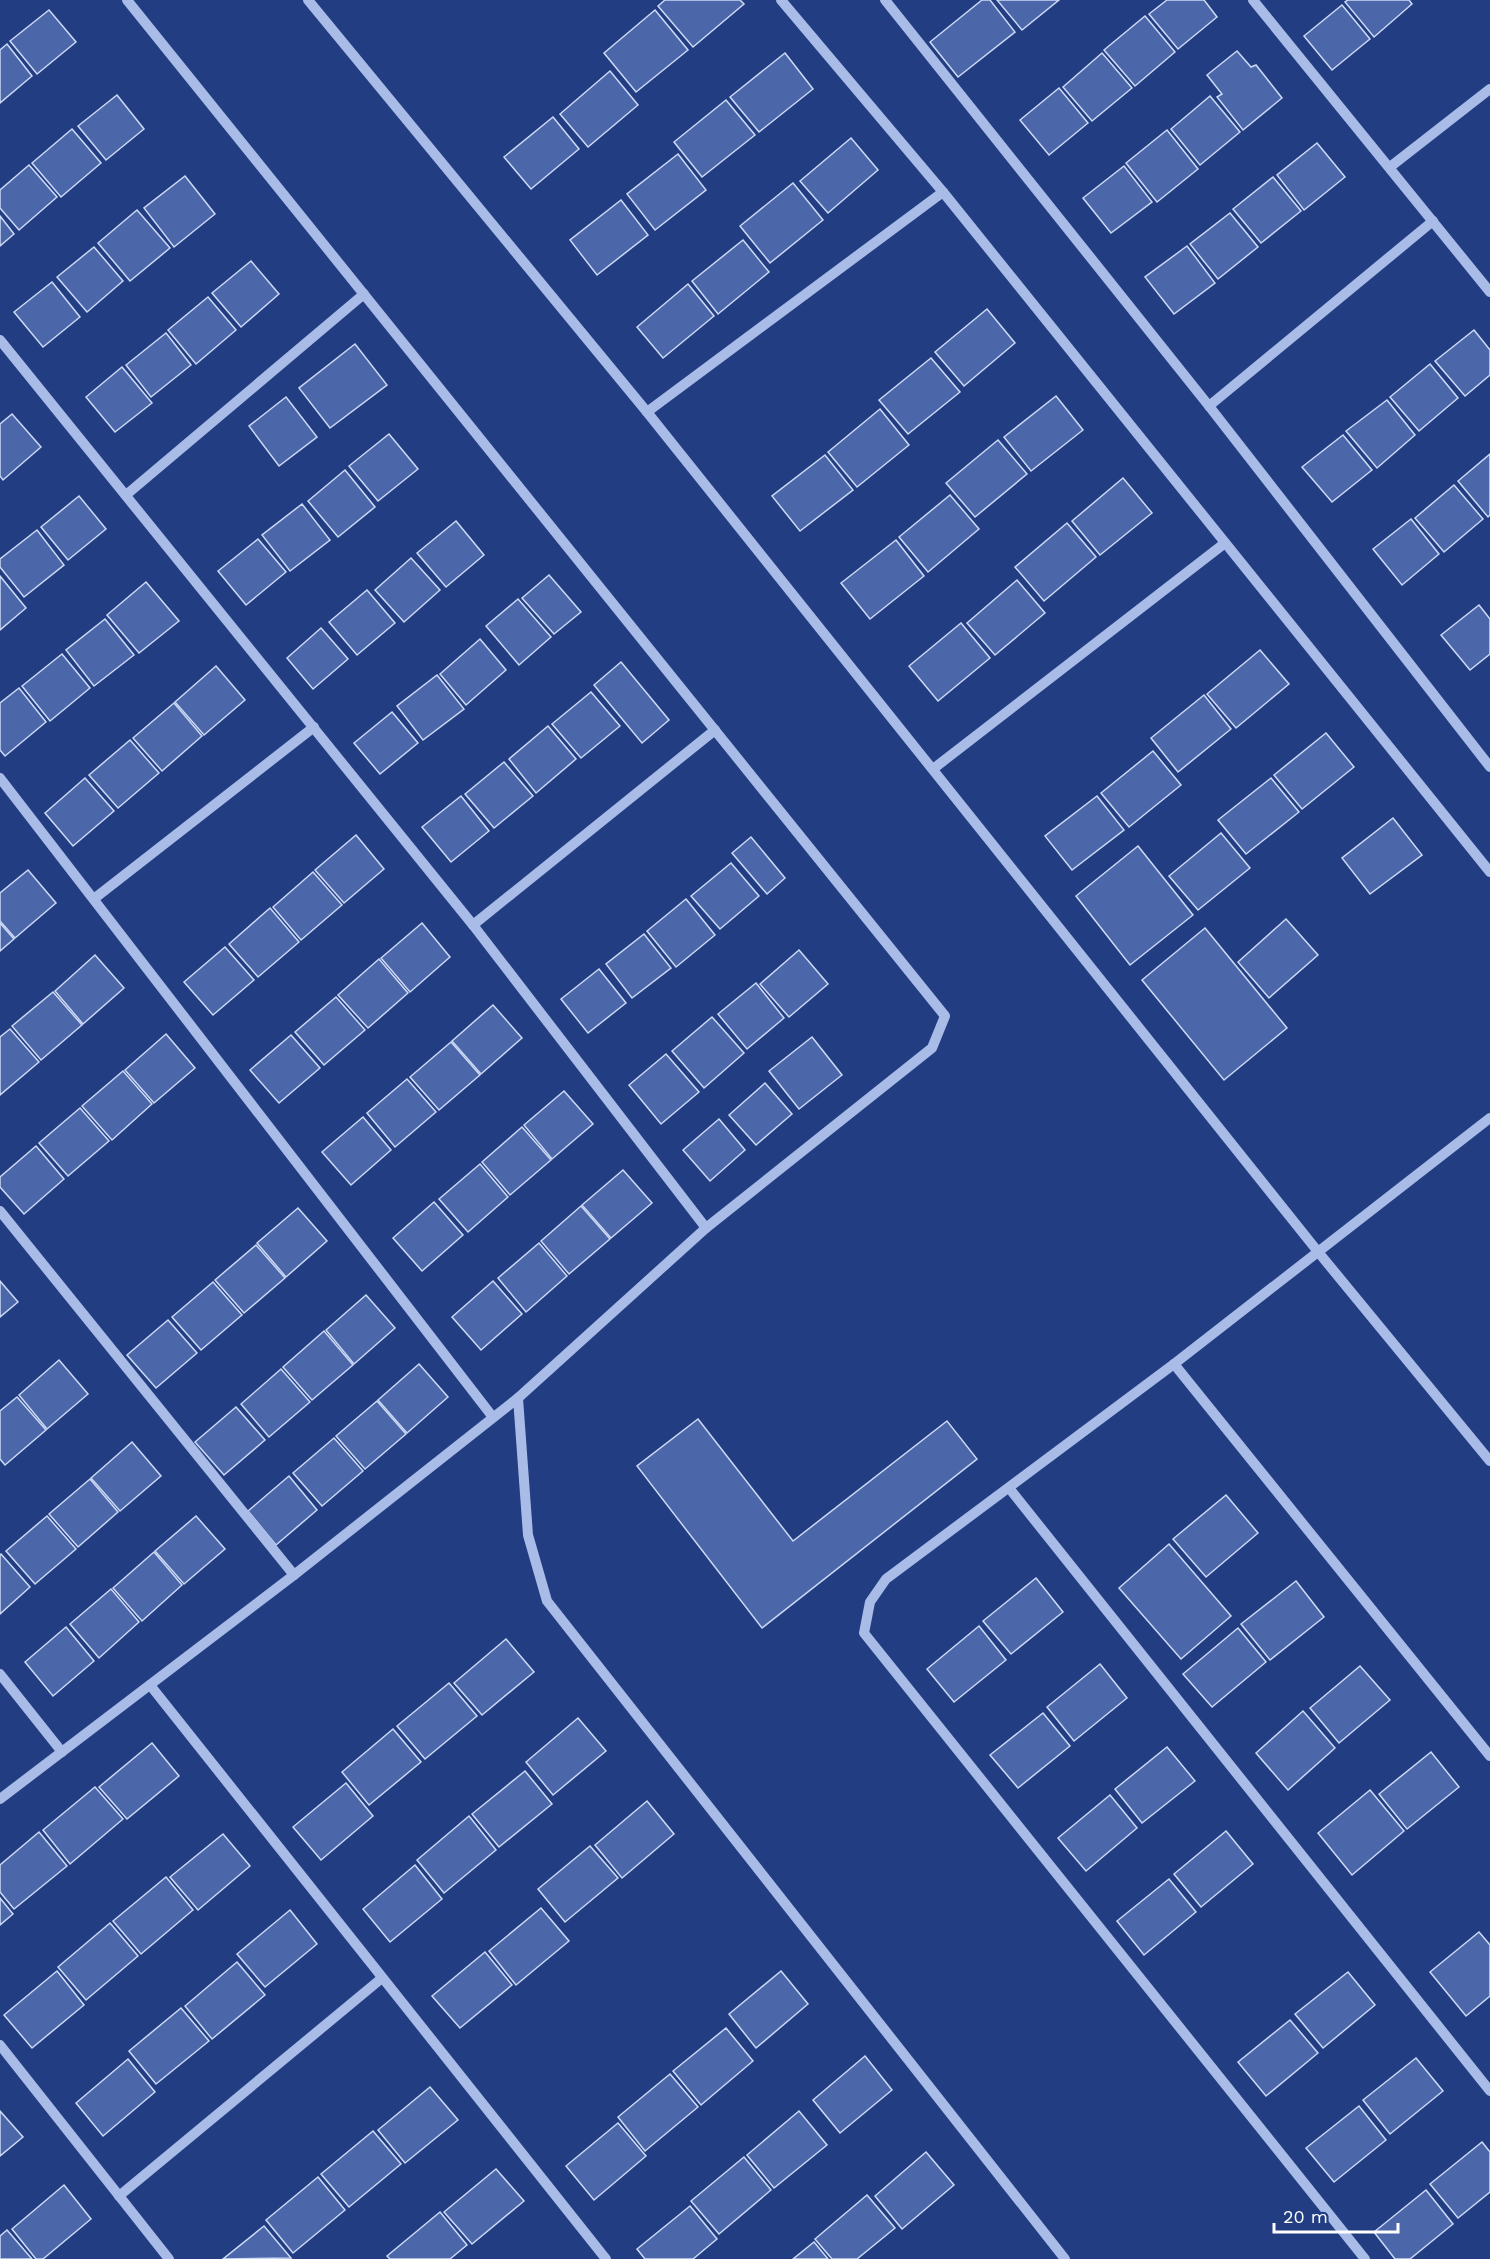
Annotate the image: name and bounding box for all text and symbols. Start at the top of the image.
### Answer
scale bar [1274,2196,1398,2234]
text: 20 m [1283,2206,1328,2227]

